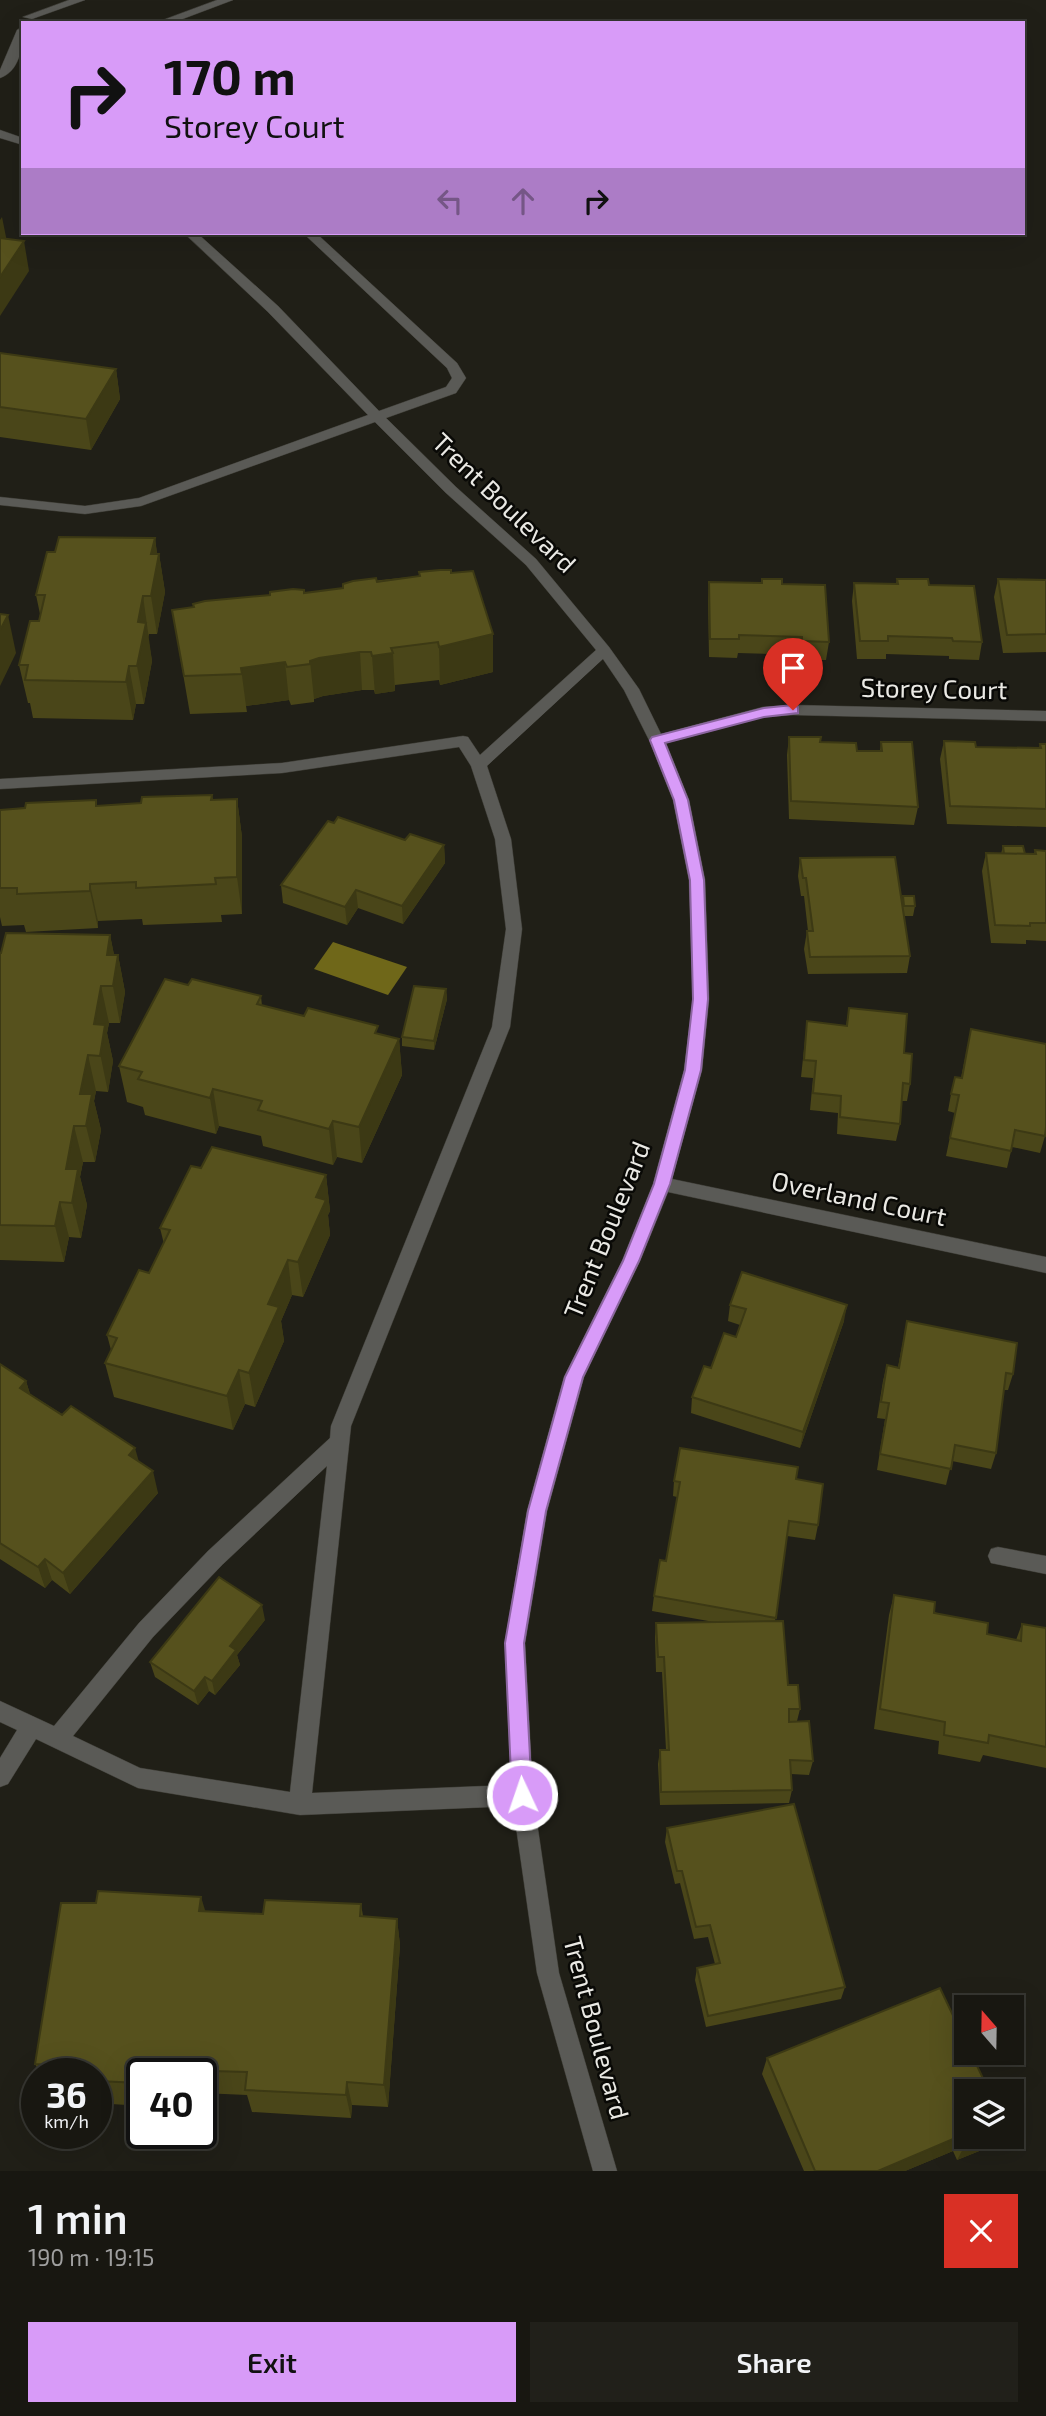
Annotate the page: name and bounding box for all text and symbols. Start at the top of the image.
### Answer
text: 170 m [164,46,296,105]
icon: right [49,49,140,140]
text: Storey Court [164,106,345,144]
icon: left [431,182,469,220]
icon: ahead [504,182,542,220]
icon: right [577,182,615,220]
street label: Trent Boulevard [427,426,583,578]
pin [763,638,823,710]
icon: arrive [774,649,812,687]
street label: Storey Court [860,671,1008,704]
street label: Trent Boulevard [556,1137,655,1322]
street label: Overland Court [769,1164,950,1231]
position arrow [485,1758,559,1832]
street label: Trent Boulevard [558,1933,637,2122]
north arrow [954,1995,1024,2065]
map controls [954,1995,1024,2149]
speed limit sign: 40 [126,2058,217,2149]
text: 36 [46,2073,87,2115]
button: layers [954,2079,1024,2149]
text: km/h [44,2110,89,2132]
text: 1 min [28,2192,128,2242]
button: close [944,2194,1018,2268]
text: 190 m · 19:15 [28,2243,154,2271]
button: Exit [28,2322,516,2402]
button: Share [530,2322,1018,2402]

